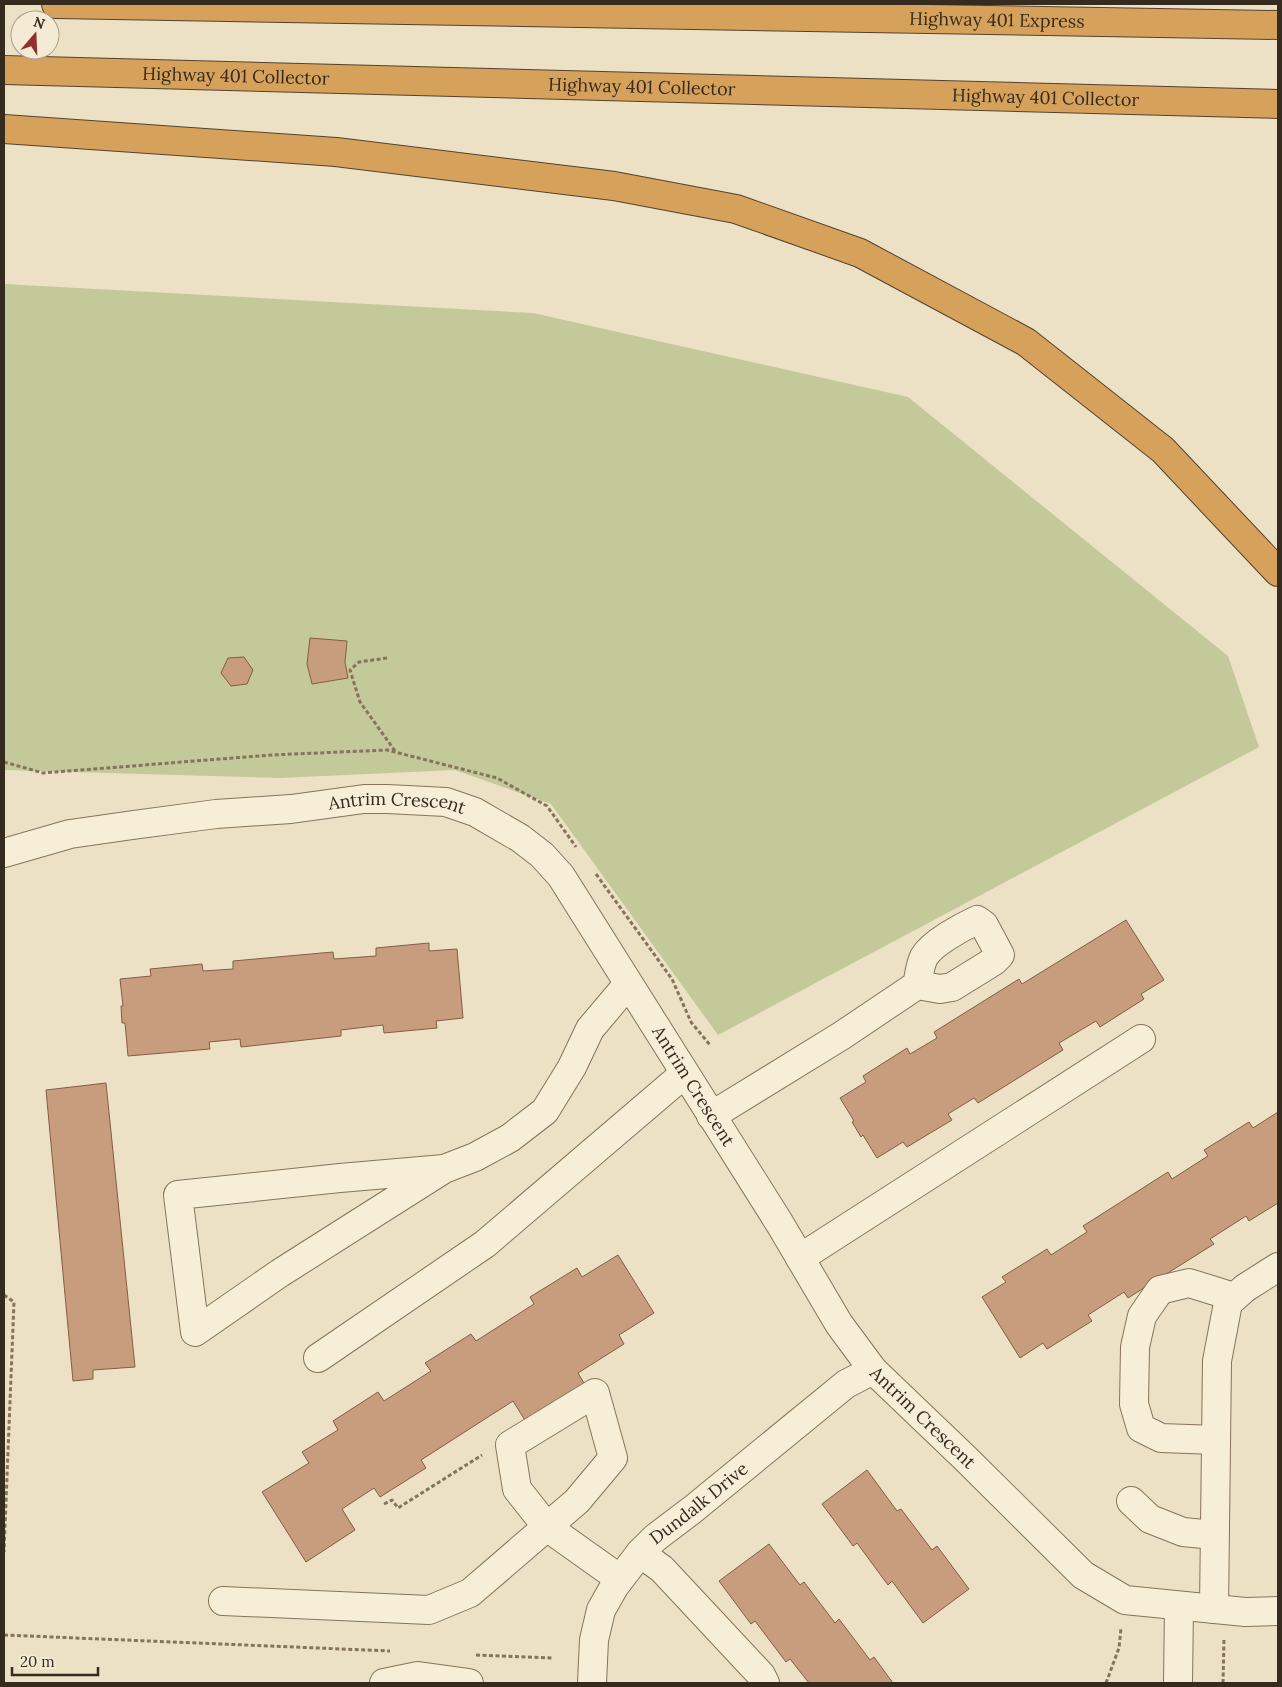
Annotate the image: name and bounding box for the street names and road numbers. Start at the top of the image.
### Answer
street label: Highway 401 Express [909,7,1085,33]
street label: Highway 401 Collector [142,62,330,90]
street label: Highway 401 Collector [548,73,736,101]
street label: Highway 401 Collector [952,83,1140,111]
street label: Antrim Crescent [326,787,469,819]
street label: Antrim Crescent [647,1020,740,1150]
street label: Antrim Crescent [864,1360,981,1473]
street label: Dundalk Drive [645,1457,753,1549]

